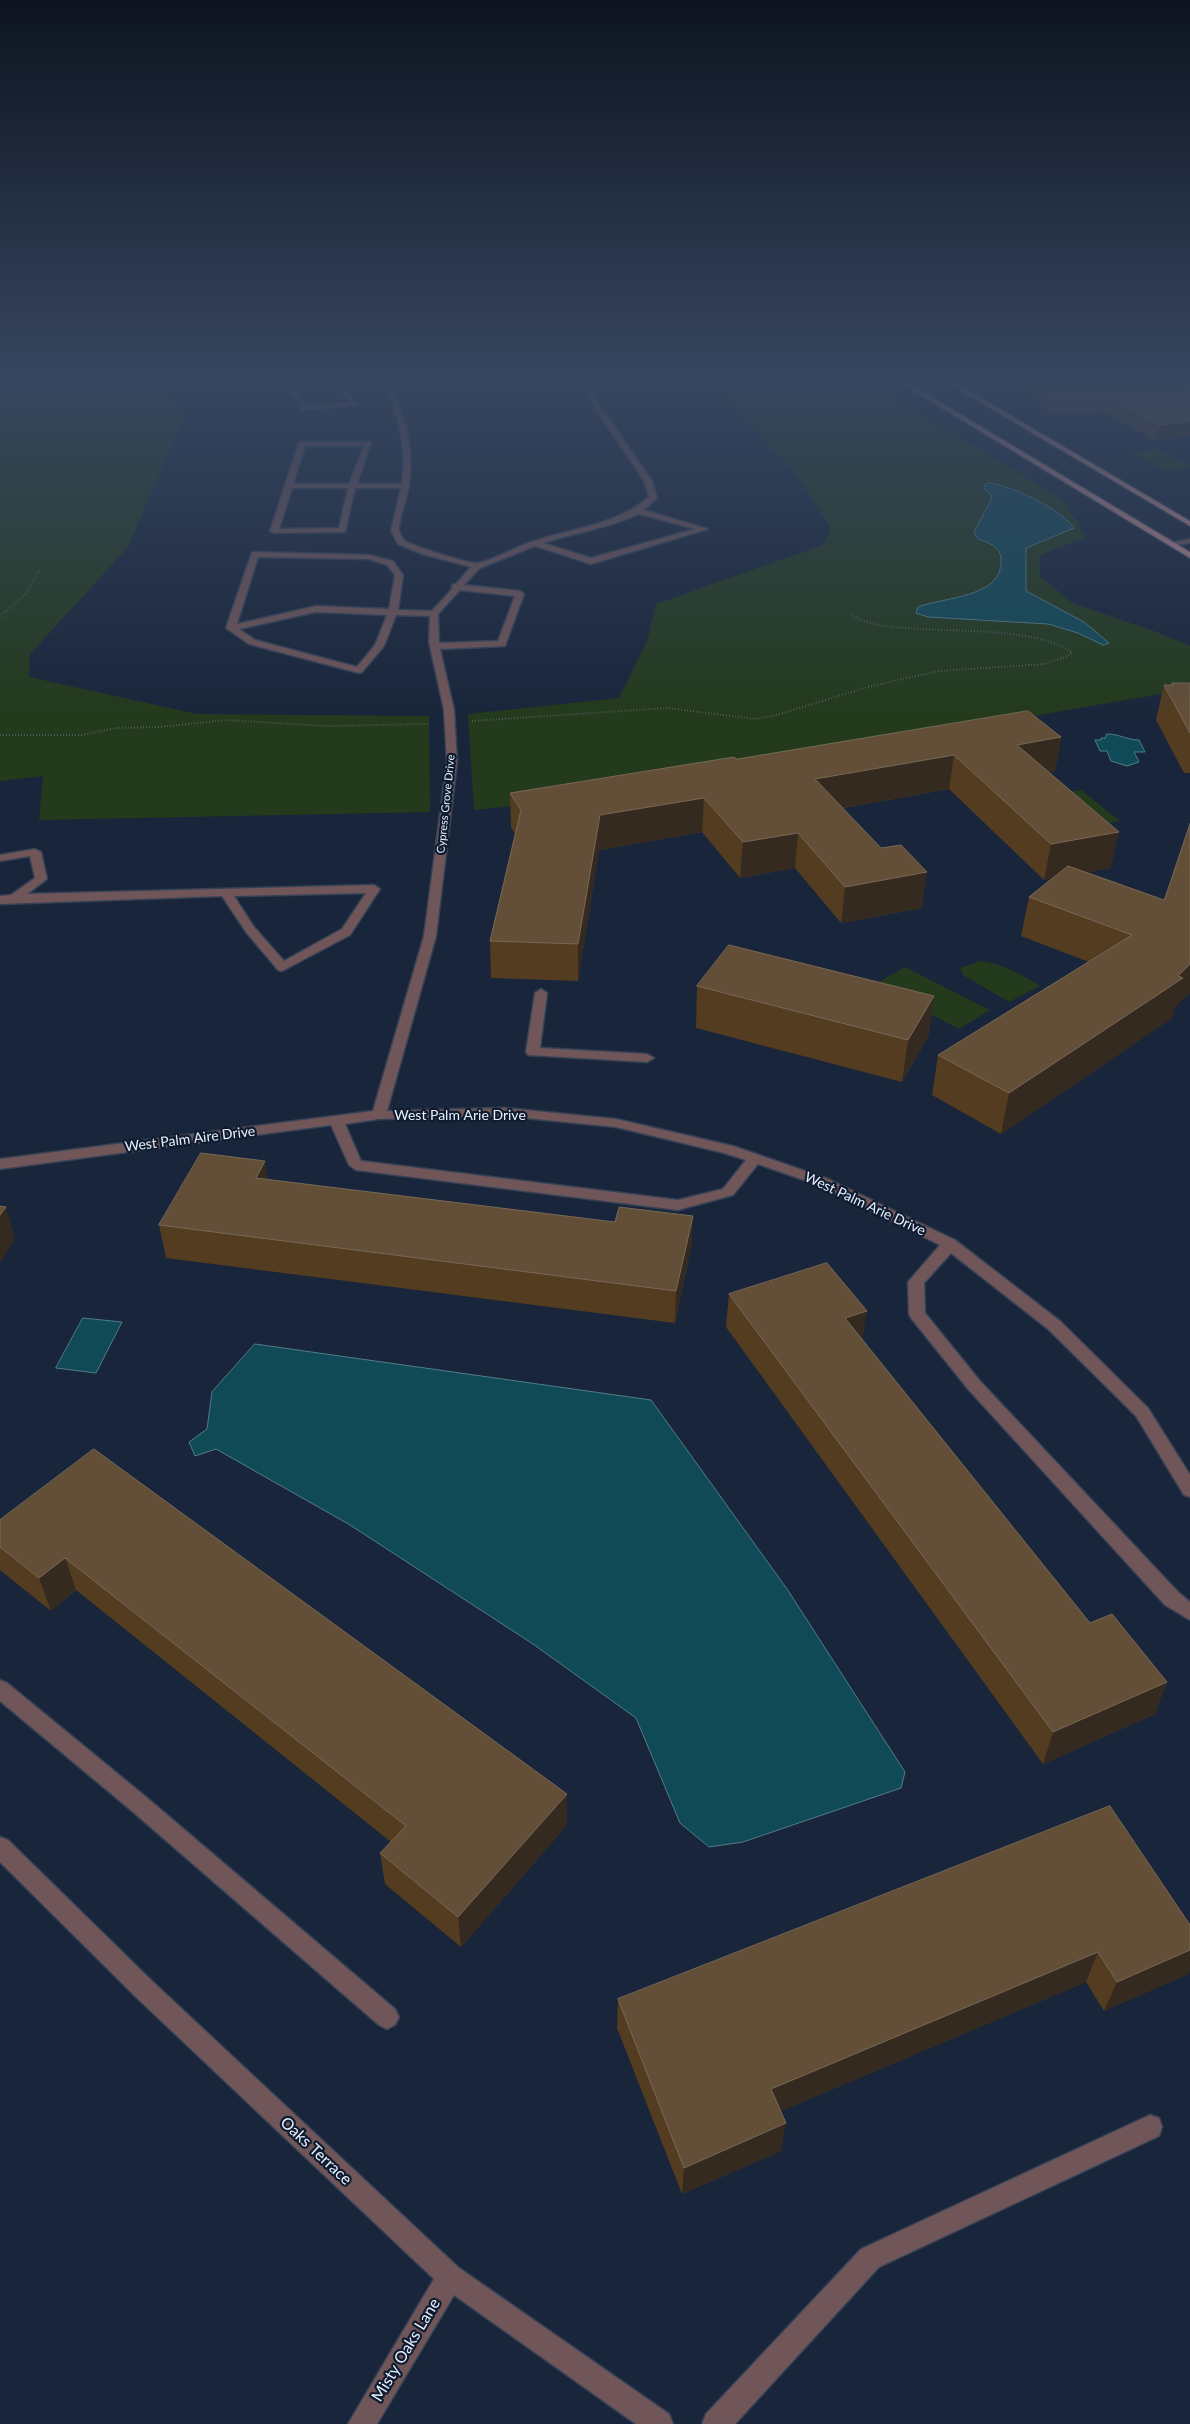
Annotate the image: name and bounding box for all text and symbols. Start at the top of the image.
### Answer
street label: Cypress Grove Drive [434,754,458,854]
street label: West Palm Arie Drive [394,1107,526,1123]
street label: West Palm Aire Drive [124,1123,256,1155]
street label: West Palm Arie Drive [802,1169,928,1239]
street label: Oaks Terrace [276,2113,356,2189]
street label: Misty Oaks Lane [368,2295,444,2405]

